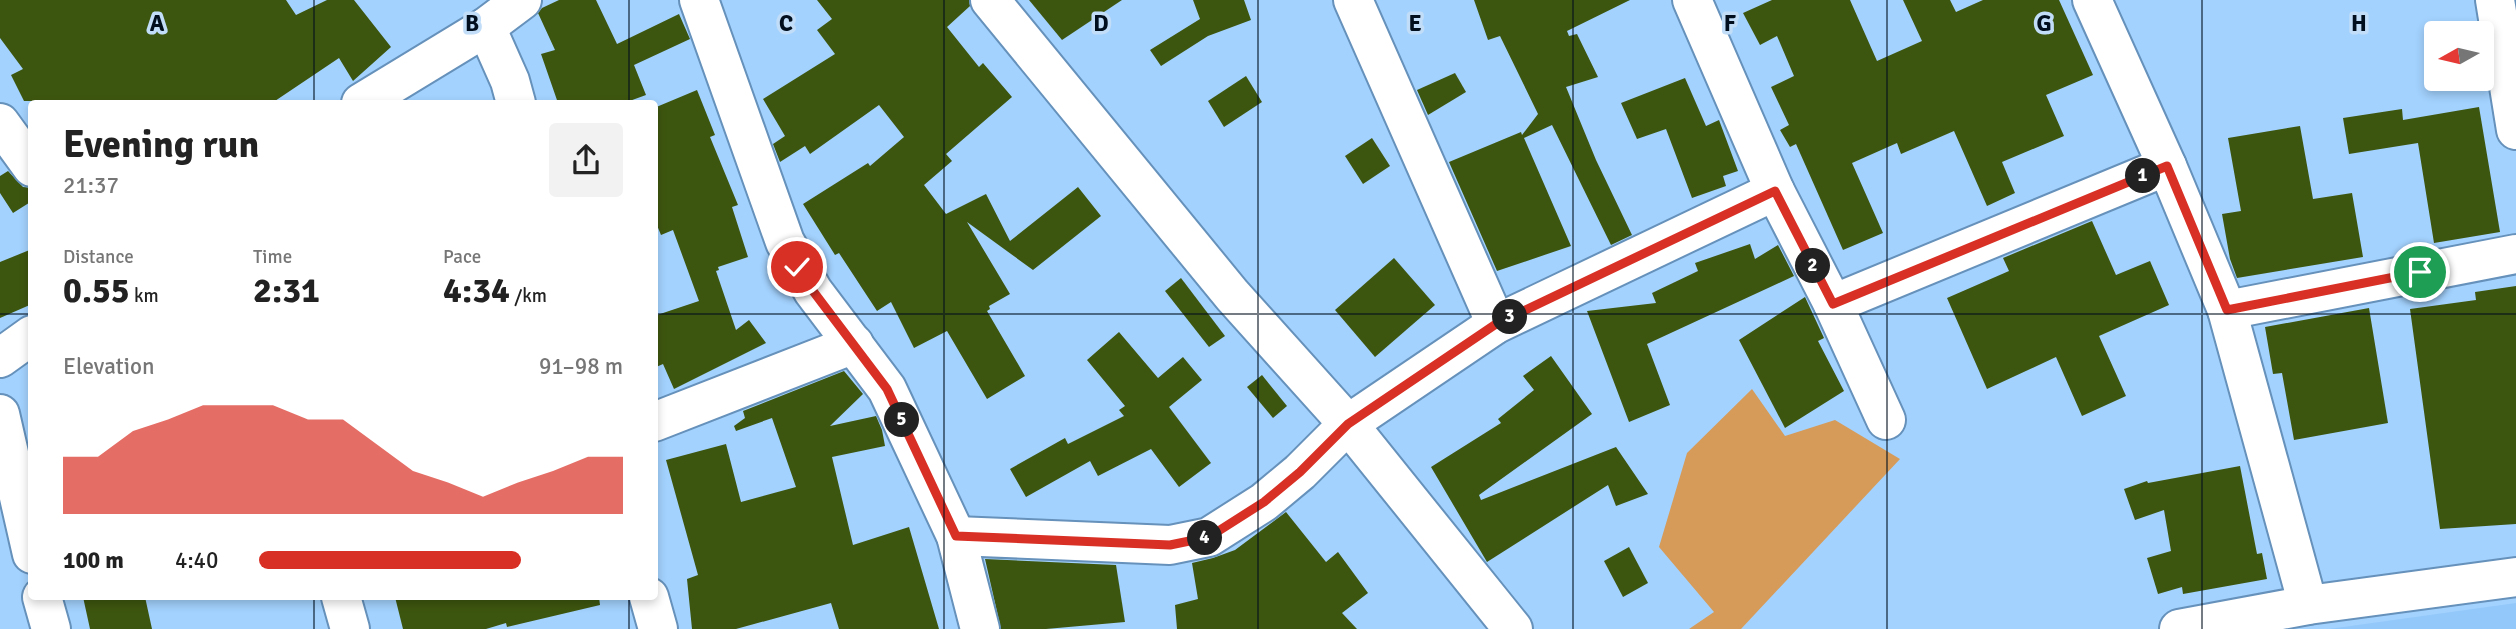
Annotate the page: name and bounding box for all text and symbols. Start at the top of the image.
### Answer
text: A [150,9,165,38]
text: B [465,9,479,38]
text: C [779,9,793,38]
text: D [1093,9,1109,38]
text: E [1408,9,1422,38]
text: F [1724,9,1736,38]
text: G [2036,9,2052,38]
text: H [2351,9,2367,38]
north arrow [2424,21,2494,91]
map controls [2424,21,2494,91]
text: Evening run [63,121,259,168]
button: share [549,123,623,197]
pin: 1 [2126,158,2160,194]
text: 1 [2137,163,2148,187]
text: 21:37 [63,171,119,200]
pin [767,237,827,297]
pin [2390,242,2450,302]
text: Distance [63,245,134,269]
text: Time [253,245,292,269]
text: Pace [443,245,481,269]
icon: check [778,248,816,286]
pin: 2 [1796,248,1830,284]
text: 2 [1807,253,1818,277]
icon: arrive [2401,253,2439,291]
text: 0.55 [63,269,130,312]
text: 2:31 [253,269,320,312]
text: 4:34 [443,269,510,312]
text: km [130,284,159,308]
text: /km [510,284,547,308]
pin: 3 [1492,300,1528,334]
text: 3 [1504,304,1515,328]
text: Elevation [63,352,155,381]
text: 91–98 m [539,352,623,381]
pin: 5 [884,402,920,438]
text: 5 [896,407,907,431]
pin: 4 [1188,520,1222,556]
text: 4 [1199,525,1210,549]
text: 100 m [63,546,124,575]
text: 4:40 [175,546,218,575]

